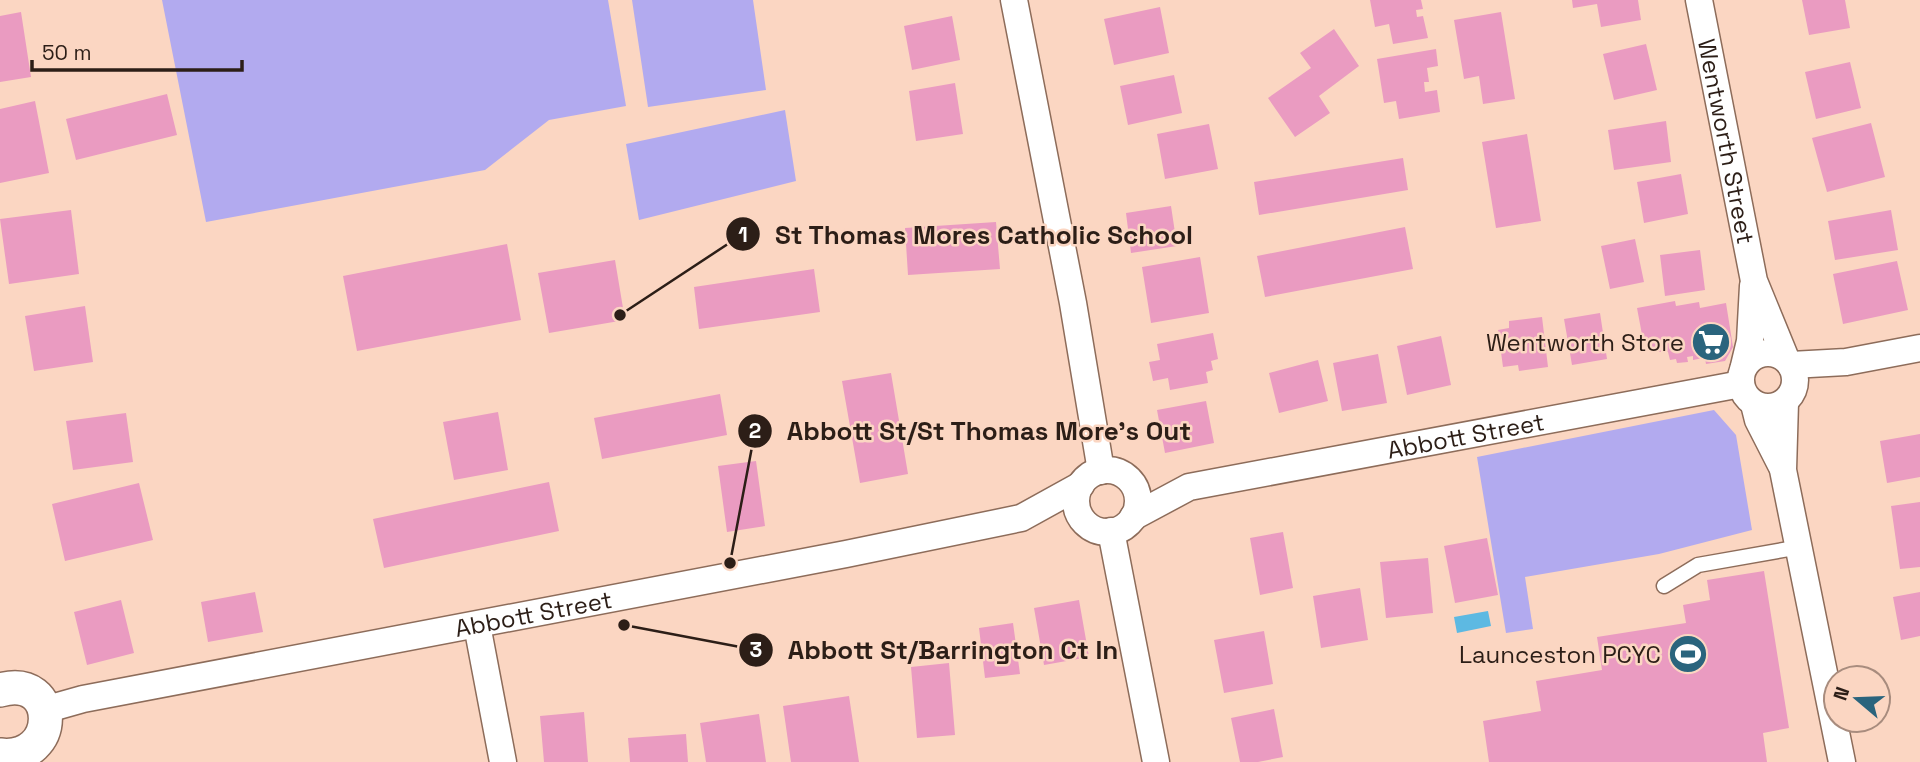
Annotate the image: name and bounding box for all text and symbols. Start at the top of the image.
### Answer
scale bar [32,28,242,72]
street label: Wentworth Street [1691,36,1762,247]
text: 50 m [42,39,92,66]
callout: St Thomas Mores Catholic School [726,211,1208,258]
text: St Thomas Mores Catholic School [775,218,1193,252]
text: 1 [738,221,748,248]
supermarket icon: Wentworth Store [1690,321,1732,363]
place label: Wentworth Store [1486,327,1684,358]
street label: Abbott Street [1385,406,1547,465]
callout: Abbott St/St Thomas More's Out [737,407,1206,454]
text: Abbott St/St Thomas More's Out [787,414,1191,448]
text: 2 [749,417,761,444]
street label: Abbott Street [452,583,615,643]
callout: Abbott St/Barrington Ct In [739,626,1133,673]
text: Abbott St/Barrington Ct In [788,633,1118,667]
sports icon: Launceston PCYC [1667,633,1709,675]
text: 3 [750,636,762,663]
place label: Launceston PCYC [1459,639,1661,670]
north arrow [1822,664,1892,734]
text: N [1828,684,1855,704]

